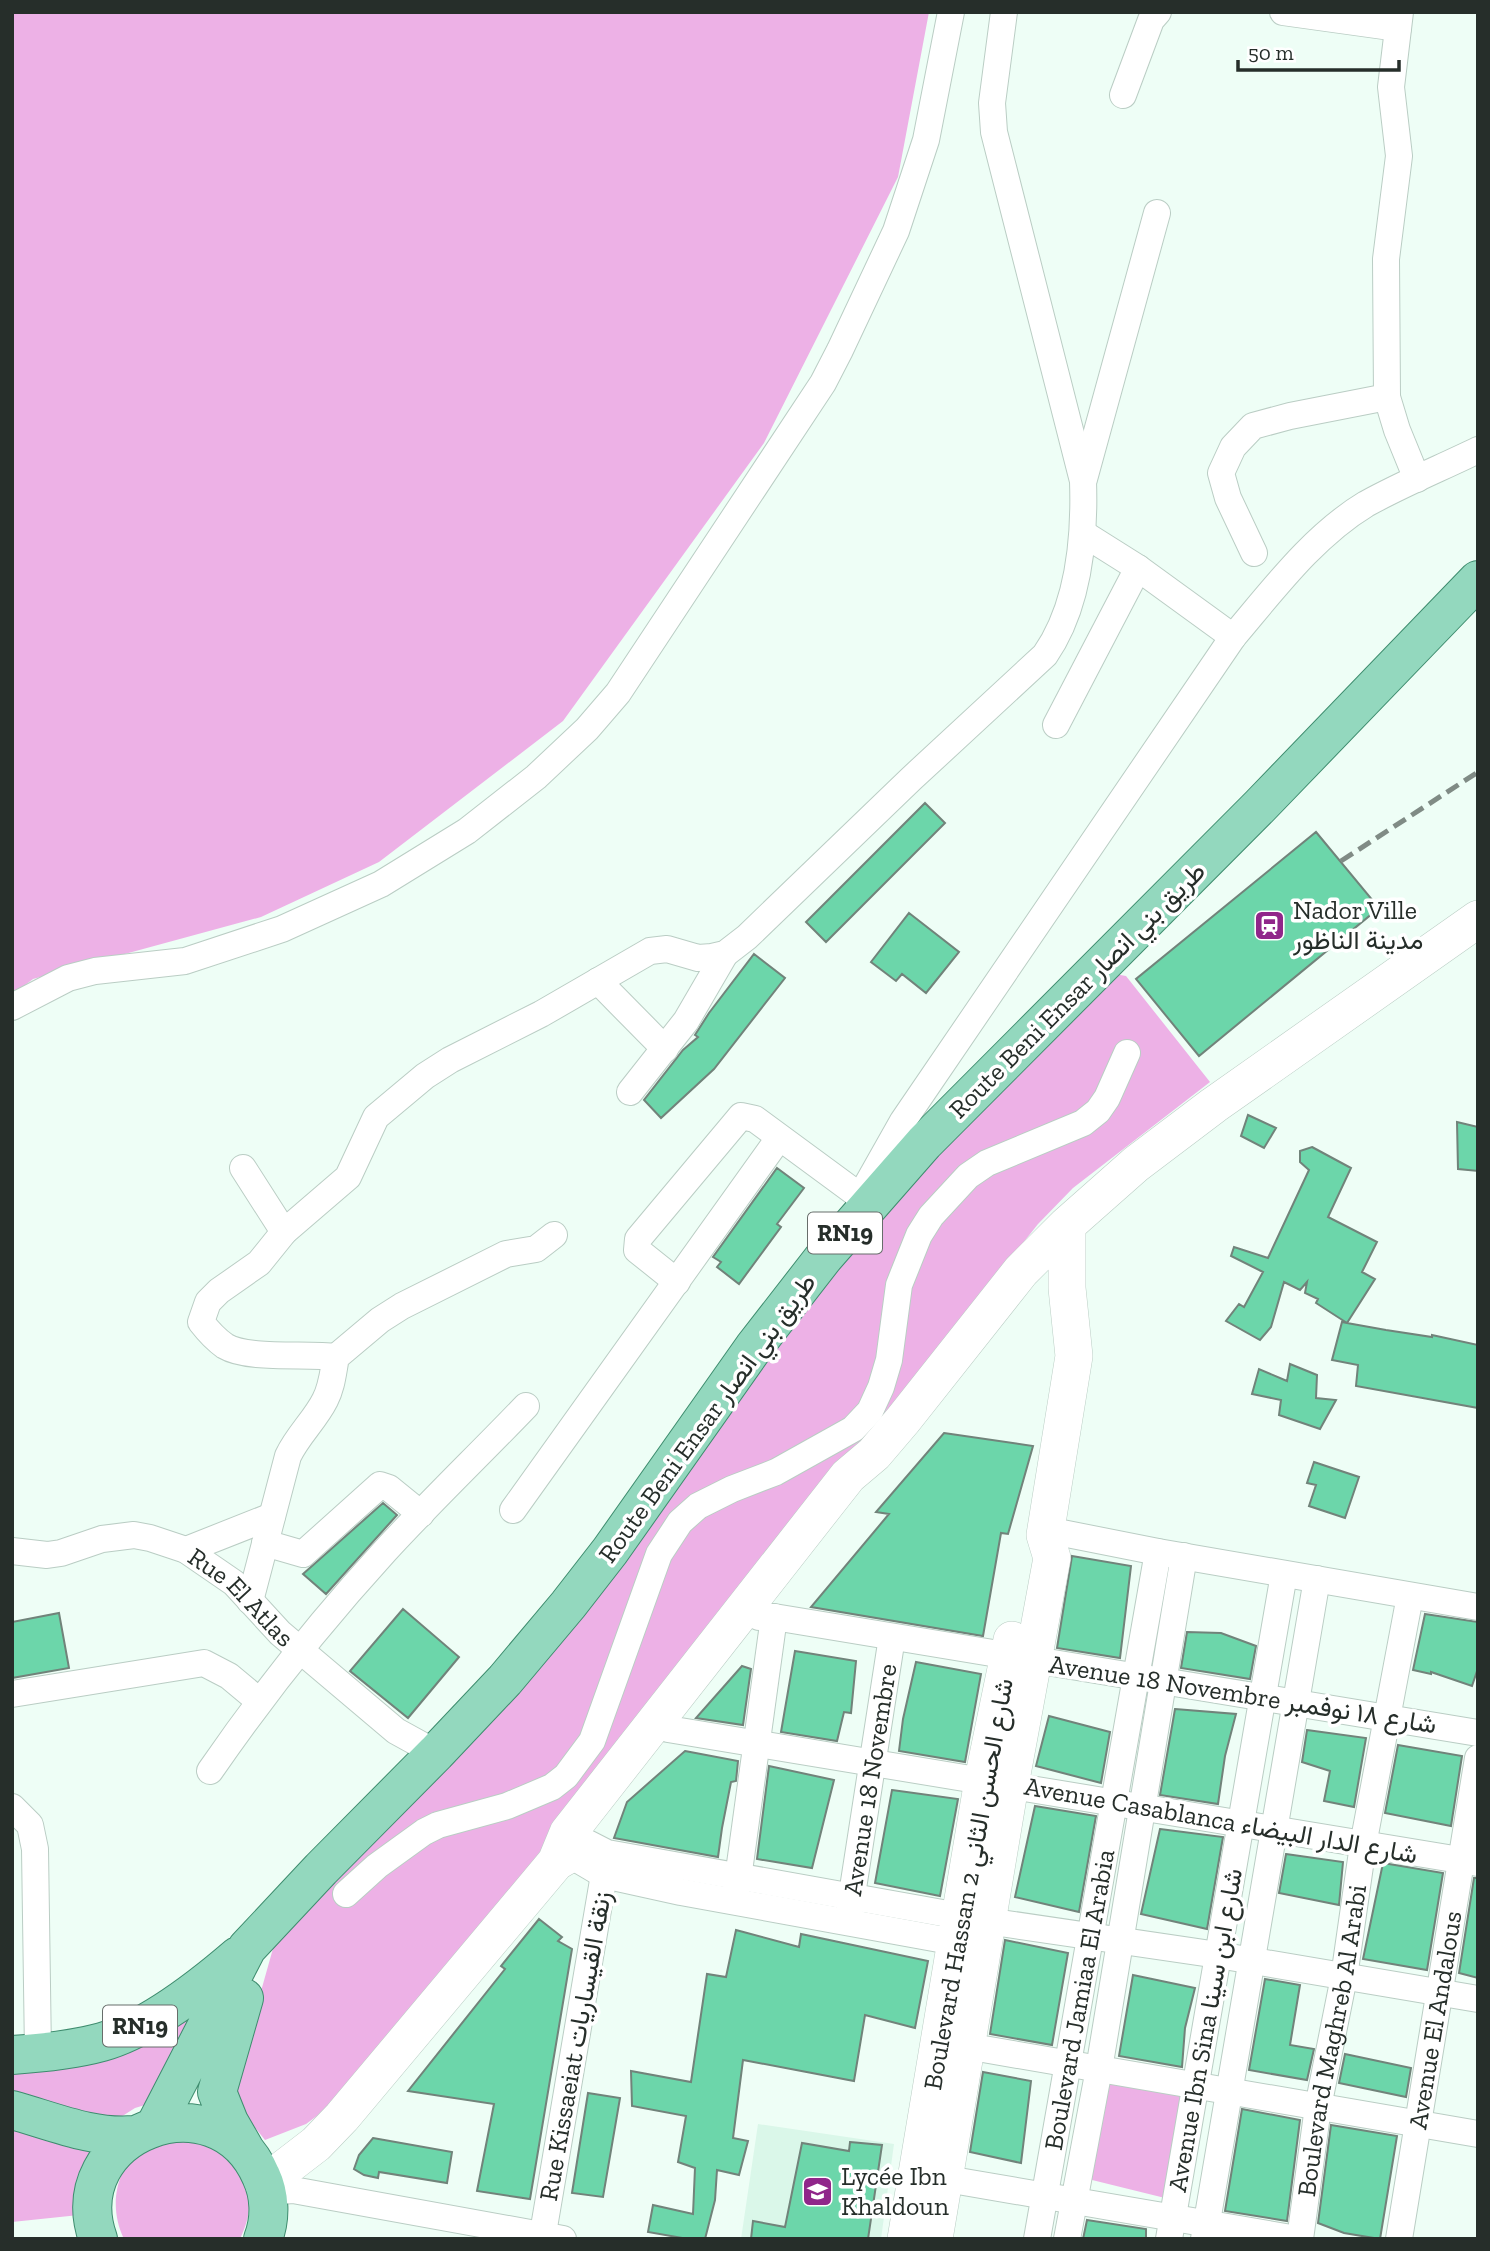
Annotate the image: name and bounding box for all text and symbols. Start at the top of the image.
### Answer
scale bar [1238,28,1399,72]
text: 50 m [1248,40,1294,65]
street label: Route Beni Ensar طريق بني انصار [942,855,1215,1128]
place label: Nador Ville مدينة الناظور [1292,894,1423,956]
station icon: Nador Ville مدينة الناظور [1253,908,1287,942]
road number: RN19 [808,1212,882,1254]
street label: Route Beni Ensar طريق بني انصار [591,1267,827,1572]
street label: Rue El Atlas [182,1540,300,1654]
street label: Avenue 18 Novembre شارع ١٨ نوفمبر [1047,1648,1439,1742]
street label: Avenue 18 Novembre [836,1661,904,1898]
street label: Boulevard Hassan 2 شارع الحسن الثاني [916,1676,1025,2093]
street label: Avenue Casablanca شارع الدار البيضاء [1022,1770,1420,1872]
street label: Boulevard Jamiaa El Arabia [1037,1846,1121,2152]
street label: Avenue Ibn Sina شارع ابن سينا [1161,1866,1251,2195]
street label: Boulevard Maghreb Al Arabi [1290,1883,1373,2199]
street label: Rue Kissaeiat زنقة القيساريات [532,1889,618,2203]
street label: Avenue El Andalous [1401,1909,1469,2131]
road number: RN19 [103,2006,177,2047]
place label: Lycée Ibn Khaldoun [841,2160,949,2222]
school or university icon: Lycée Ibn Khaldoun [801,2174,835,2208]

